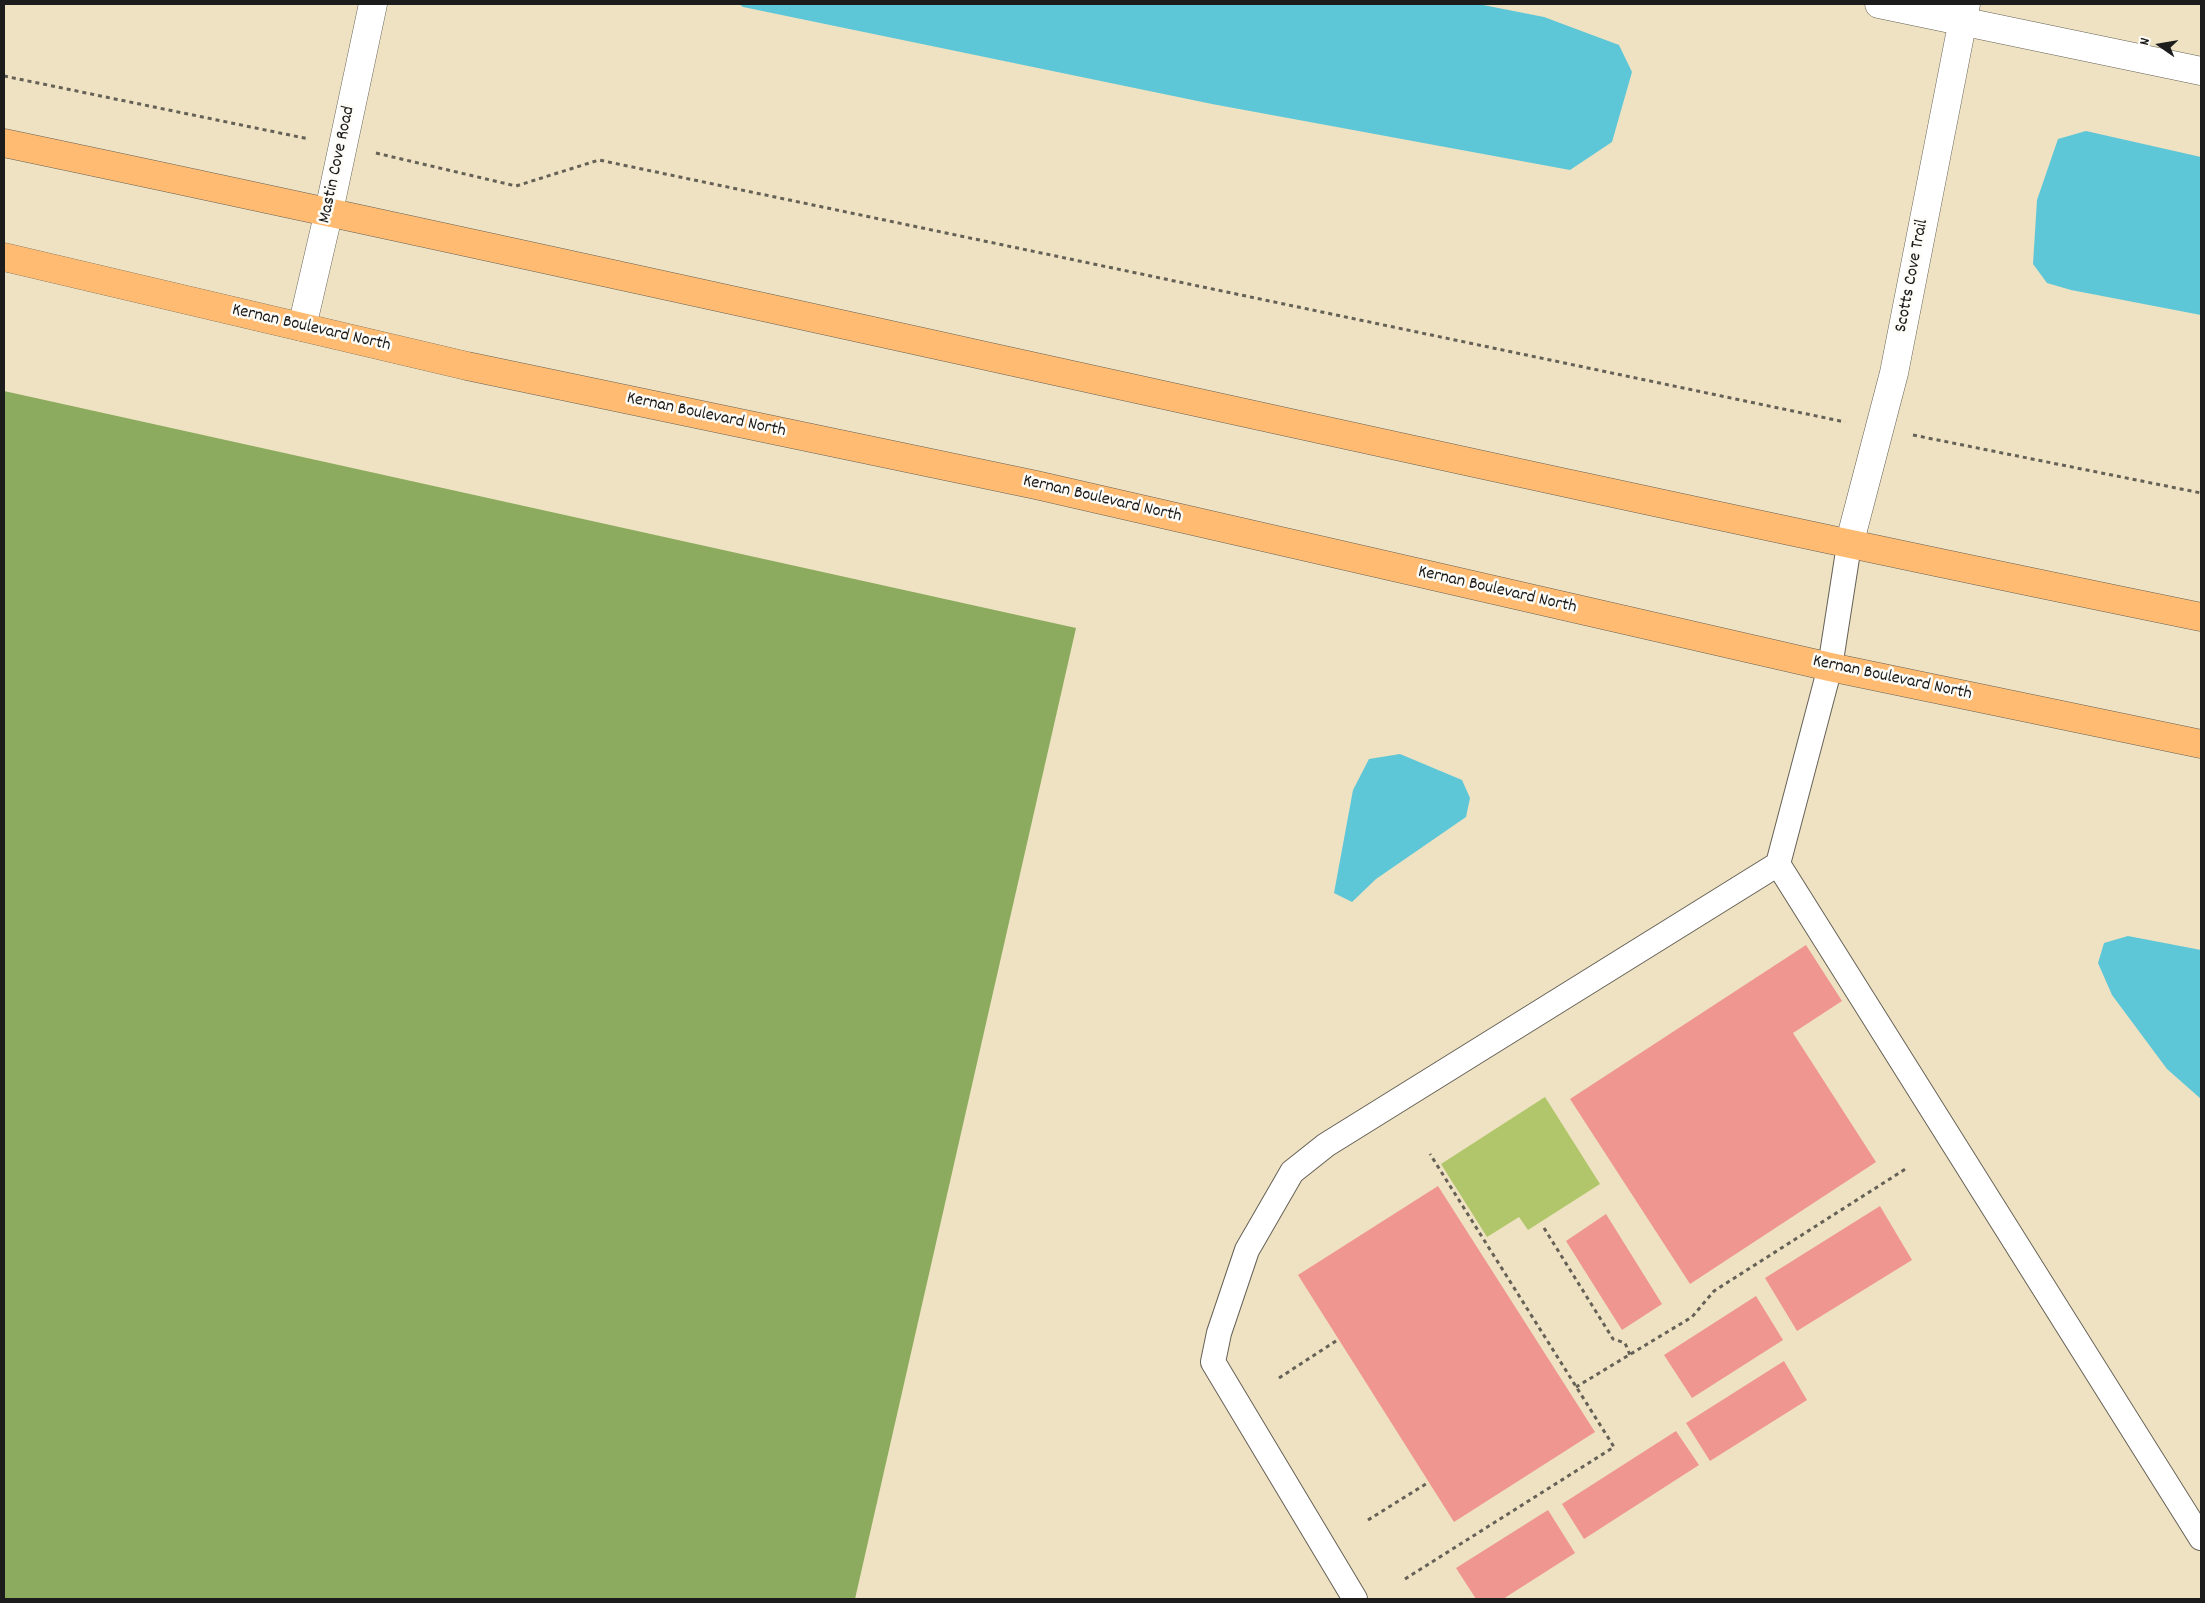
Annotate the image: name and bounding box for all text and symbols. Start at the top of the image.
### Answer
north arrow [2135,20,2185,70]
text: N [2135,36,2156,47]
street label: Mastin Cove Road [315,105,361,225]
street label: Scotts Cove Trail [1891,218,1935,334]
street label: Kernan Boulevard North [230,300,392,358]
street label: Kernan Boulevard North [624,389,788,443]
street label: Kernan Boulevard North [1021,471,1183,529]
street label: Kernan Boulevard North [1416,562,1578,620]
street label: Kernan Boulevard North [1810,652,1974,706]

